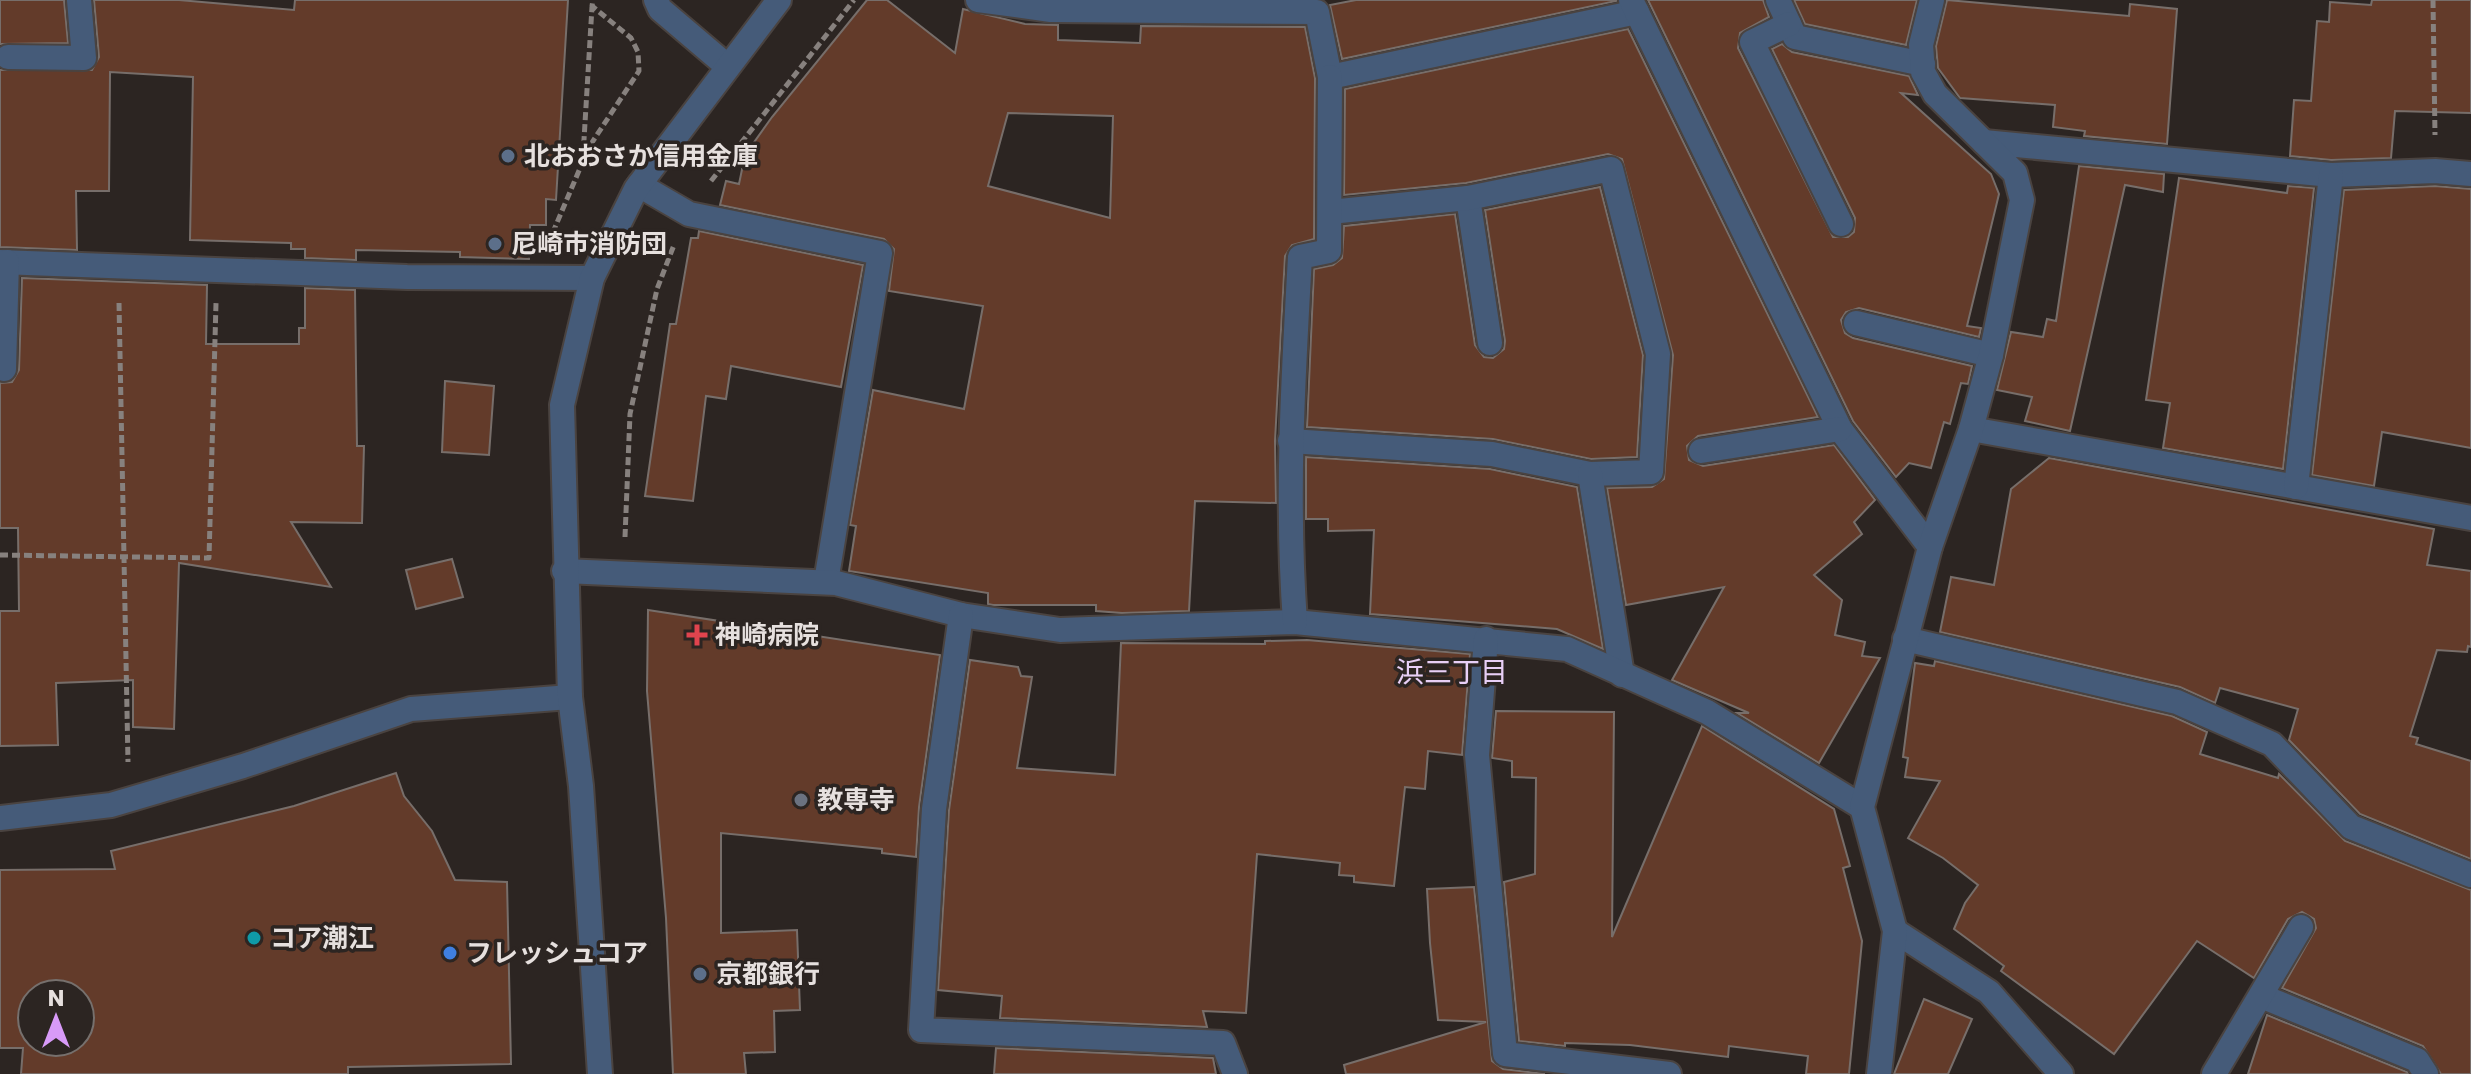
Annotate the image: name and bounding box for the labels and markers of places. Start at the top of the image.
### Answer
place label: 北おおさか信用金庫 [524,138,758,174]
marker: 北おおさか信用金庫 [499,147,517,165]
place label: 尼崎市消防団 [511,226,667,262]
marker: 尼崎市消防団 [486,235,504,253]
place label: 神崎病院 [715,617,819,653]
marker: 神崎病院 [686,624,708,646]
place label: 教専寺 [817,782,895,818]
marker: 教専寺 [792,791,810,809]
place label: コア潮江 [270,920,374,956]
marker: コア潮江 [245,929,263,947]
place label: フレッシュコア [466,935,648,971]
marker: フレッシュコア [441,944,459,962]
place label: 京都銀行 [716,956,820,992]
marker: 京都銀行 [691,965,709,983]

